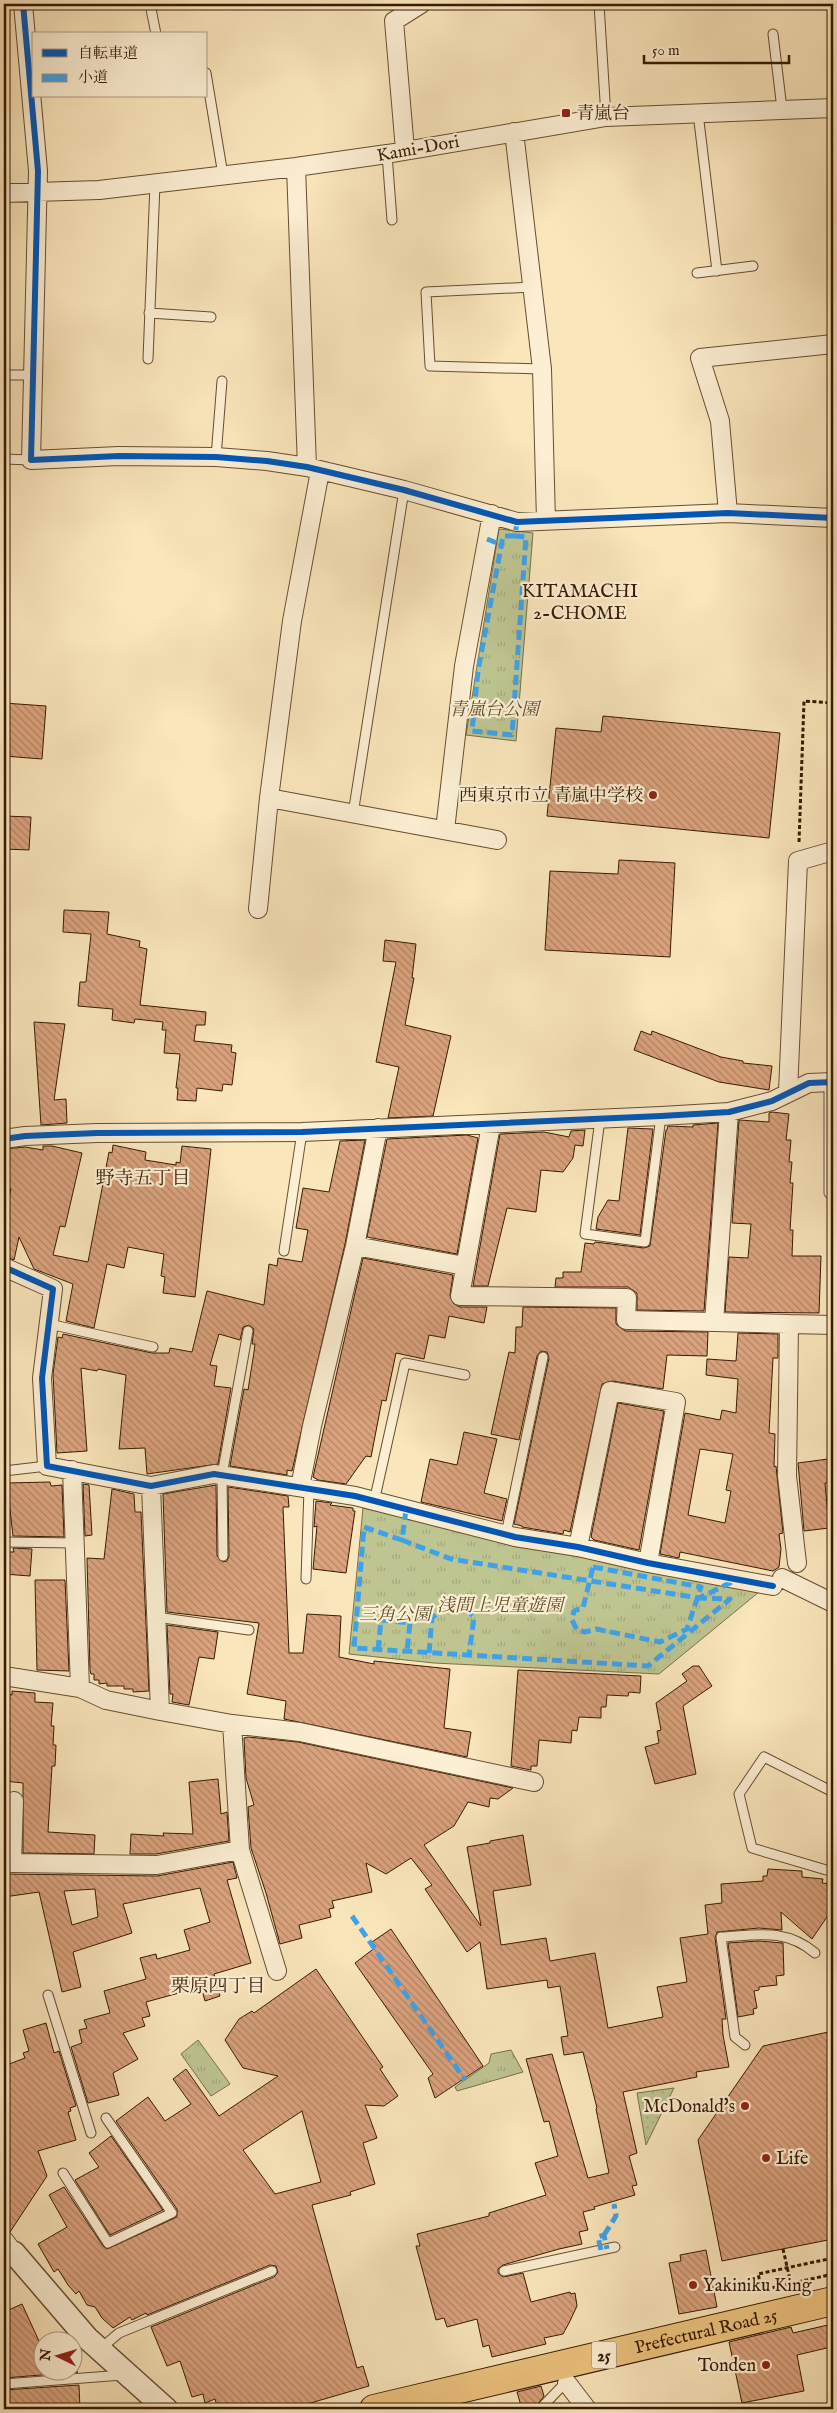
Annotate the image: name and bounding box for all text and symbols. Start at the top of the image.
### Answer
legend [32,32,208,98]
scale bar [644,32,790,64]
text: 50 m [652,41,680,60]
text: 自転車道 [78,44,138,63]
text: 小道 [78,68,108,87]
place label: 青嵐台 [576,103,630,126]
marker: 青嵐台 [560,107,572,119]
street label: Kami-Dori [375,131,462,168]
district label: KITAMACHI 2-CHOME [522,580,638,626]
park label: 青嵐台公園 [449,699,542,722]
place label: 西東京市立 青嵐中学校 [459,785,643,808]
marker: 西東京市立 青嵐中学校 [647,789,659,801]
district label: 野寺五丁目 [95,1167,191,1191]
park label: 浅間上児童遊園 [437,1595,566,1618]
park label: 三角公園 [359,1604,434,1627]
district label: 栗原四丁目 [170,1975,266,1999]
place label: McDonald's [643,2096,735,2119]
marker: McDonald's [739,2100,751,2112]
place label: Life [776,2148,808,2171]
marker: Life [760,2152,772,2164]
place label: Yakiniku King [703,2275,812,2298]
marker: Yakiniku King [687,2279,699,2291]
street label: Prefectural Road 25 [633,2304,780,2360]
north arrow [32,2330,82,2380]
road number: 25 [592,2342,616,2368]
text: N [36,2348,56,2363]
place label: Tonden [698,2355,756,2378]
marker: Tonden [760,2359,772,2371]

